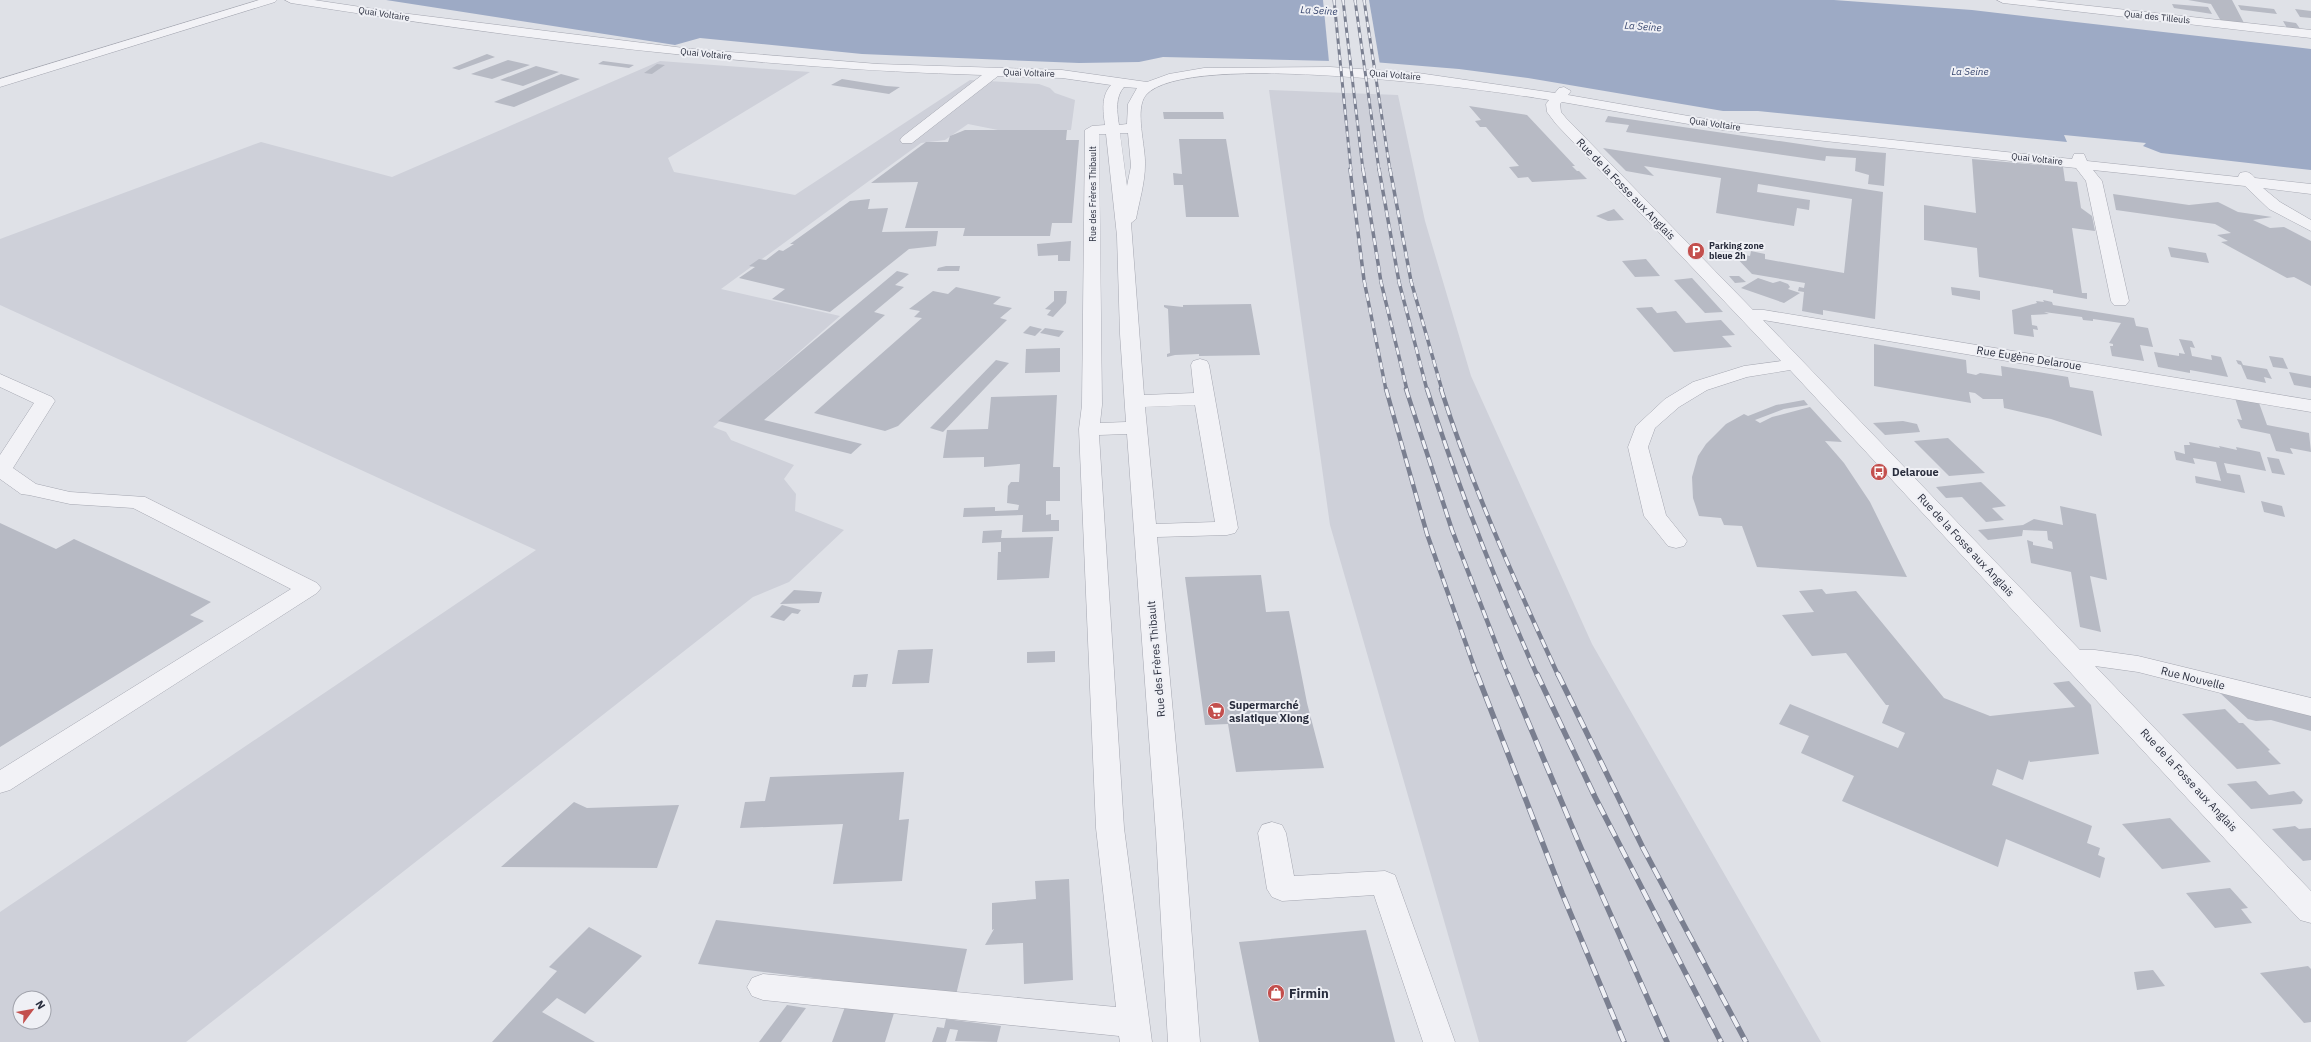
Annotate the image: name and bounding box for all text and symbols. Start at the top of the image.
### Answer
water label: La Seine [1300,3,1338,18]
street label: Quai Voltaire [358,4,411,23]
street label: Quai des Tilleuls [2123,8,2191,25]
water label: La Seine [1624,19,1662,34]
street label: Quai Voltaire [680,45,732,62]
water label: La Seine [1951,65,1989,78]
street label: Quai Voltaire [1003,66,1055,79]
street label: Quai Voltaire [1369,67,1421,82]
street label: Quai Voltaire [1689,114,1742,133]
street label: Rue de la Fosse aux Anglais [1574,135,1678,243]
street label: Rue des Frères Thibault [1087,146,1098,242]
street label: Quai Voltaire [2011,150,2063,167]
place label: Parking zone bleue 2h [1709,240,1764,261]
parking icon: Parking zone bleue 2h [1686,241,1706,261]
street label: Rue Eugène Delaroue [1976,343,2082,373]
bus stop icon: Delaroue [1869,462,1889,482]
place label: Delaroue [1892,465,1939,479]
street label: Rue de la Fosse aux Anglais [1914,490,2018,600]
street label: Rue des Frères Thibault [1144,600,1168,718]
street label: Rue Nouvelle [2160,663,2226,693]
place label: Supermarché asiatique Xiong [1229,698,1310,725]
supermarket icon: Supermarché asiatique Xiong [1206,701,1226,721]
street label: Rue de la Fosse aux Anglais [2137,725,2241,835]
shop icon: Firmin [1266,983,1286,1003]
place label: Firmin [1289,985,1329,1002]
north arrow [12,990,52,1030]
text: N [32,998,49,1012]

